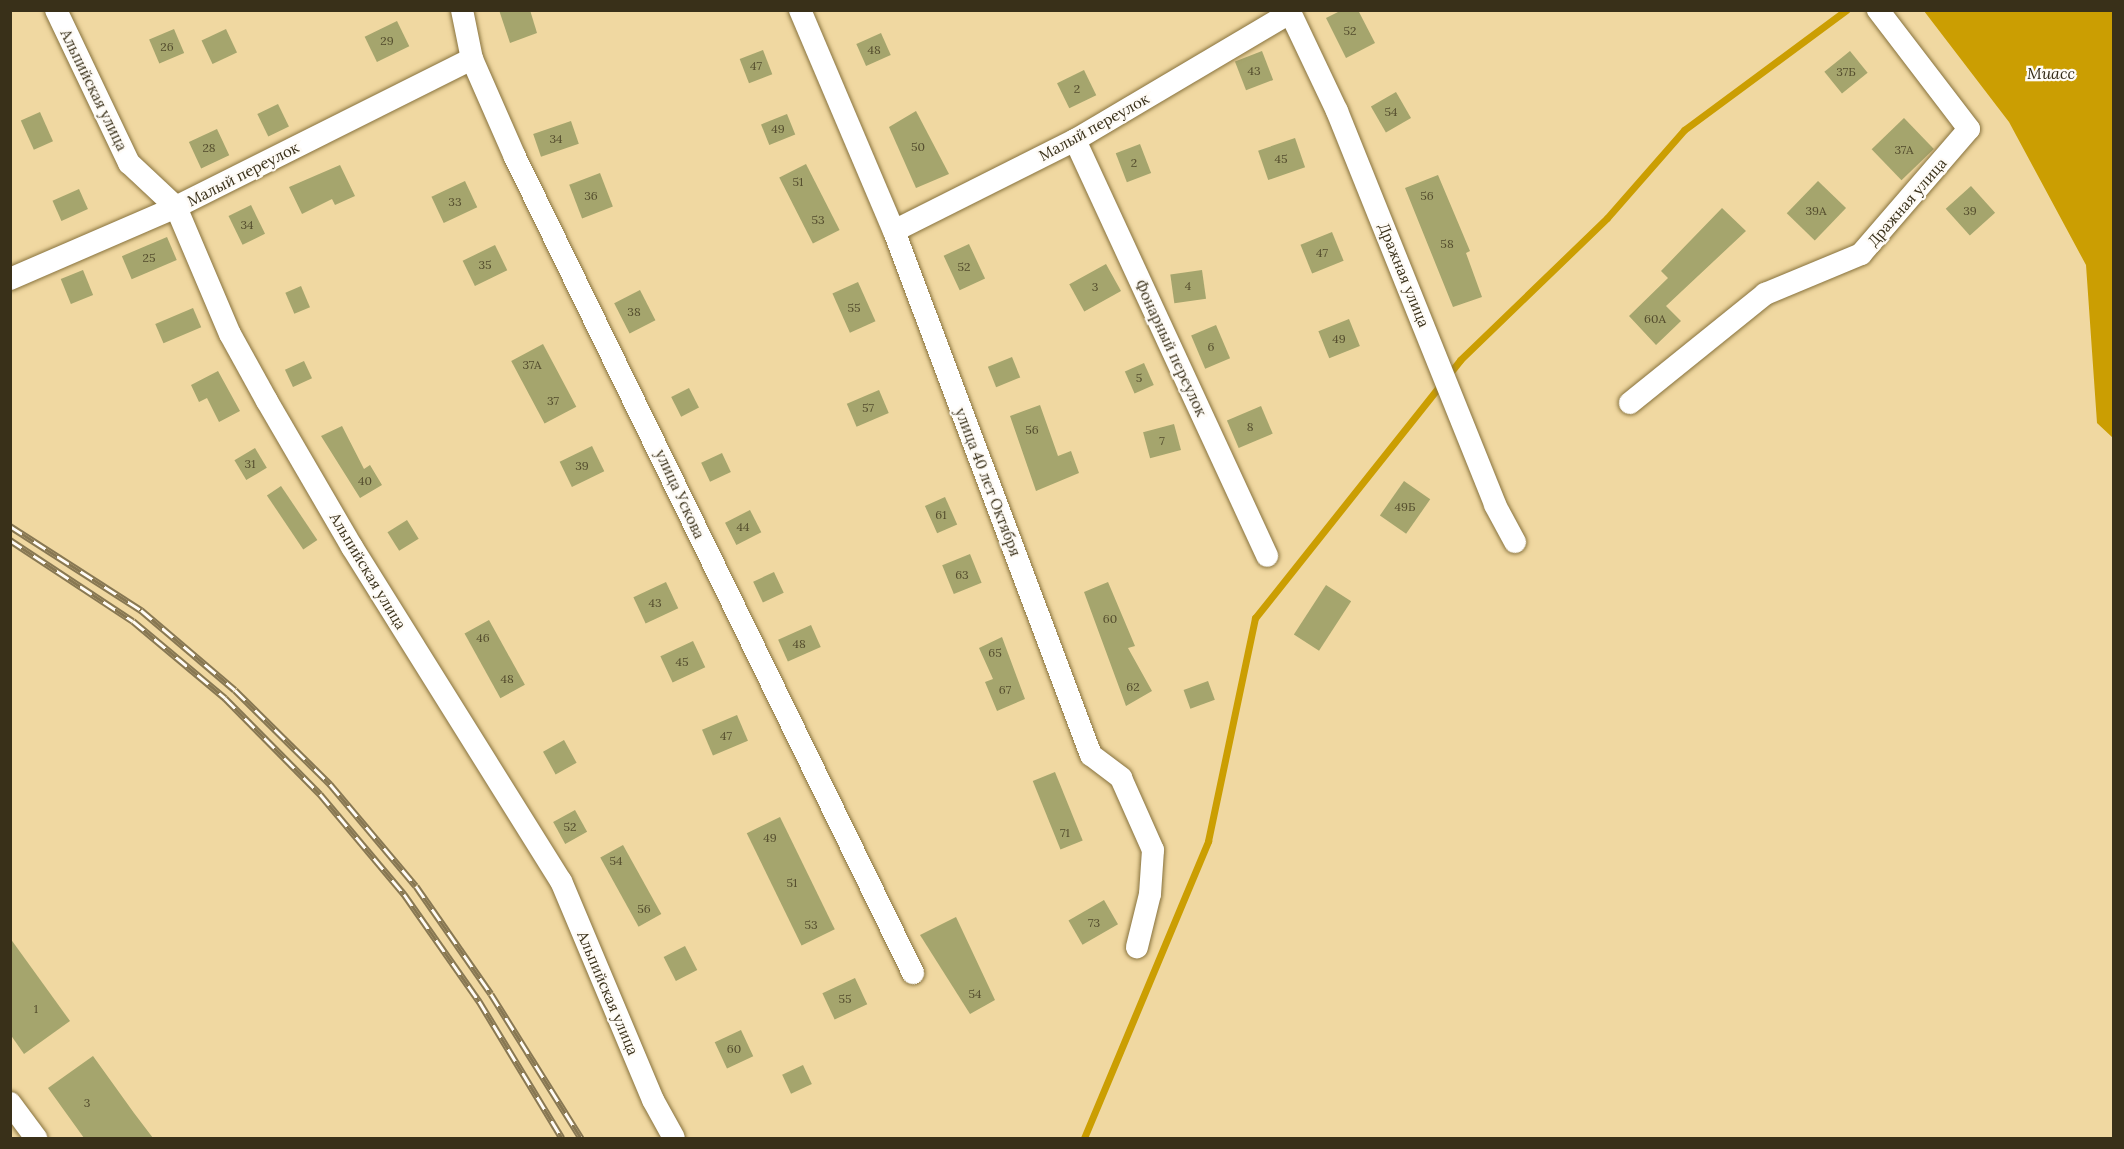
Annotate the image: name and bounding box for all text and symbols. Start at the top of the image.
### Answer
house number: 52 [1344,24,1356,38]
street label: Альпийская улица [57,26,131,154]
house number: 29 [380,34,394,48]
house number: 26 [160,40,174,54]
house number: 48 [867,43,881,57]
house number: 47 [750,59,762,73]
water label: Миасс [2027,63,2075,83]
house number: 43 [1247,64,1261,78]
house number: 37Б [1836,65,1856,79]
house number: 2 [1074,82,1080,96]
street label: Малый переулок [1036,89,1152,165]
house number: 54 [1384,105,1398,119]
house number: 49 [771,122,785,136]
house number: 34 [549,132,563,146]
street label: Малый переулок [184,138,302,210]
house number: 50 [911,140,925,154]
house number: 28 [202,141,216,155]
house number: 37А [1894,143,1914,157]
house number: 45 [1274,152,1288,166]
street label: Дражная улица [1864,154,1950,250]
house number: 2 [1131,156,1137,170]
house number: 51 [793,175,803,189]
house number: 36 [584,189,598,203]
house number: 56 [1420,189,1434,203]
house number: 33 [448,195,462,209]
house number: 39А [1805,204,1827,218]
house number: 39 [1963,204,1977,218]
house number: 53 [811,213,825,227]
house number: 34 [240,218,254,232]
street label: Дражная улица [1375,220,1433,330]
house number: 58 [1440,237,1454,251]
house number: 47 [1316,246,1328,260]
house number: 25 [143,251,155,265]
house number: 35 [478,258,492,272]
house number: 52 [958,260,970,274]
street label: Фонарный переулок [1131,277,1211,419]
house number: 4 [1185,279,1191,293]
house number: 3 [1092,280,1098,294]
house number: 55 [847,301,861,315]
house number: 38 [627,305,641,319]
house number: 60А [1644,312,1666,326]
house number: 49 [1332,332,1346,346]
house number: 6 [1208,340,1214,354]
house number: 37А [522,358,542,372]
house number: 5 [1136,371,1142,385]
house number: 37 [547,394,559,408]
house number: 57 [862,401,874,415]
street label: улица 40 лет Октября [951,405,1025,559]
house number: 8 [1247,420,1253,434]
house number: 56 [1025,423,1039,437]
house number: 7 [1159,434,1165,448]
street label: улица Ускова [651,446,709,542]
house number: 31 [244,457,256,471]
house number: 39 [575,459,589,473]
house number: 40 [358,474,372,488]
house number: 49Б [1395,500,1415,514]
house number: 61 [935,508,947,522]
street label: Альпийская улица [326,509,410,633]
house number: 44 [736,520,750,534]
house number: 63 [955,568,969,582]
house number: 43 [648,596,662,610]
house number: 60 [1103,612,1117,626]
house number: 46 [476,631,490,645]
house number: 48 [792,637,806,651]
house number: 65 [988,646,1002,660]
house number: 45 [675,655,689,669]
house number: 48 [500,672,514,686]
house number: 62 [1126,680,1140,694]
house number: 67 [999,683,1011,697]
house number: 47 [720,729,732,743]
house number: 52 [564,820,576,834]
house number: 71 [1060,826,1070,840]
house number: 49 [763,831,777,845]
house number: 54 [609,854,623,868]
house number: 51 [787,876,797,890]
house number: 56 [637,902,651,916]
house number: 73 [1088,916,1100,930]
house number: 53 [804,918,818,932]
street label: Альпийская улица [574,928,642,1058]
house number: 54 [968,987,982,1001]
house number: 55 [838,992,852,1006]
house number: 1 [34,1002,38,1016]
house number: 60 [727,1042,741,1056]
house number: 3 [84,1096,90,1110]

